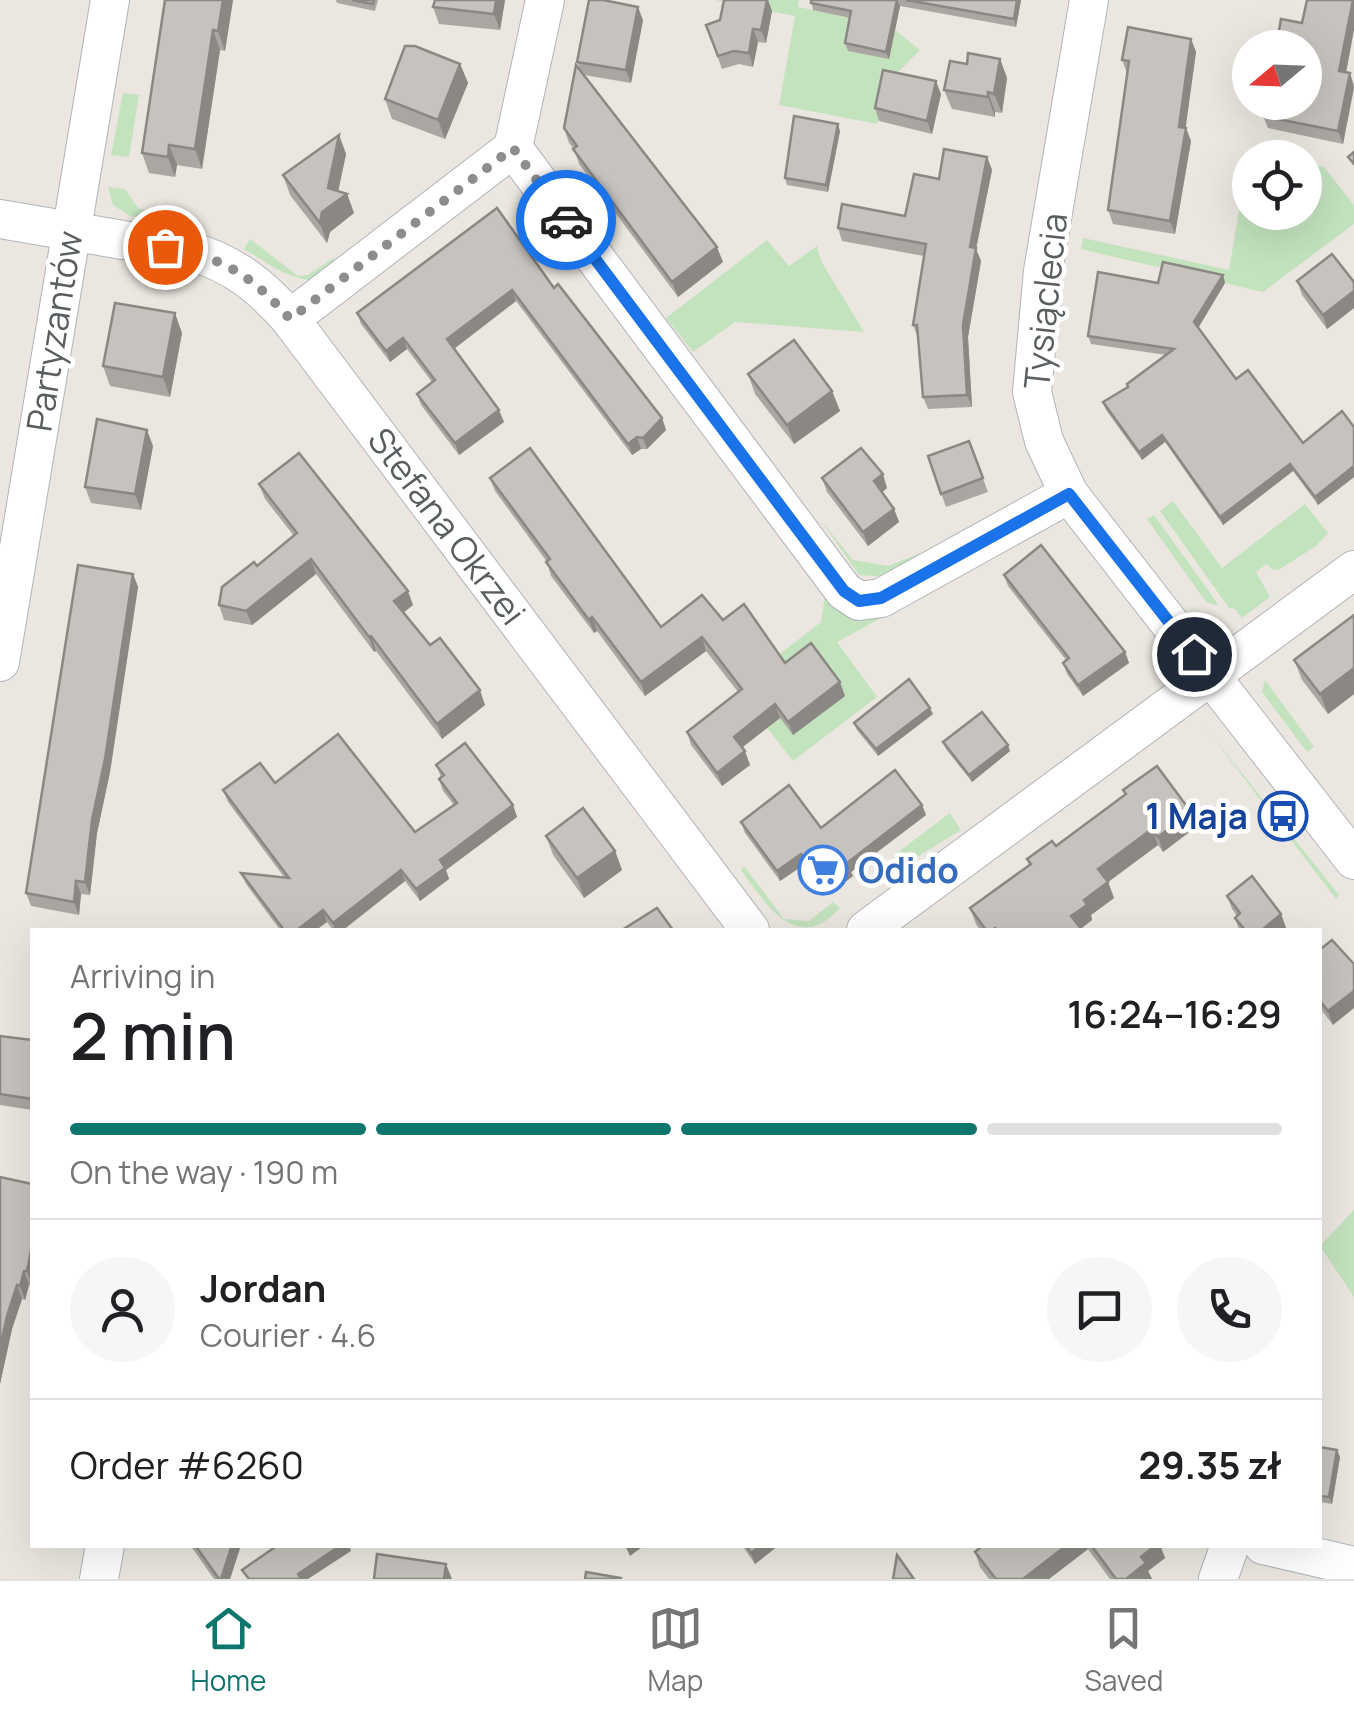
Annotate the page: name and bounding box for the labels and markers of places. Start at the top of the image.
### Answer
pin [123,205,208,290]
pin [1152,612,1237,697]
bus stop icon: 1 Maja [1257,790,1309,842]
place label: 1 Maja [1145,792,1248,840]
supermarket icon: Odido [797,844,849,896]
place label: Odido [858,846,959,894]

